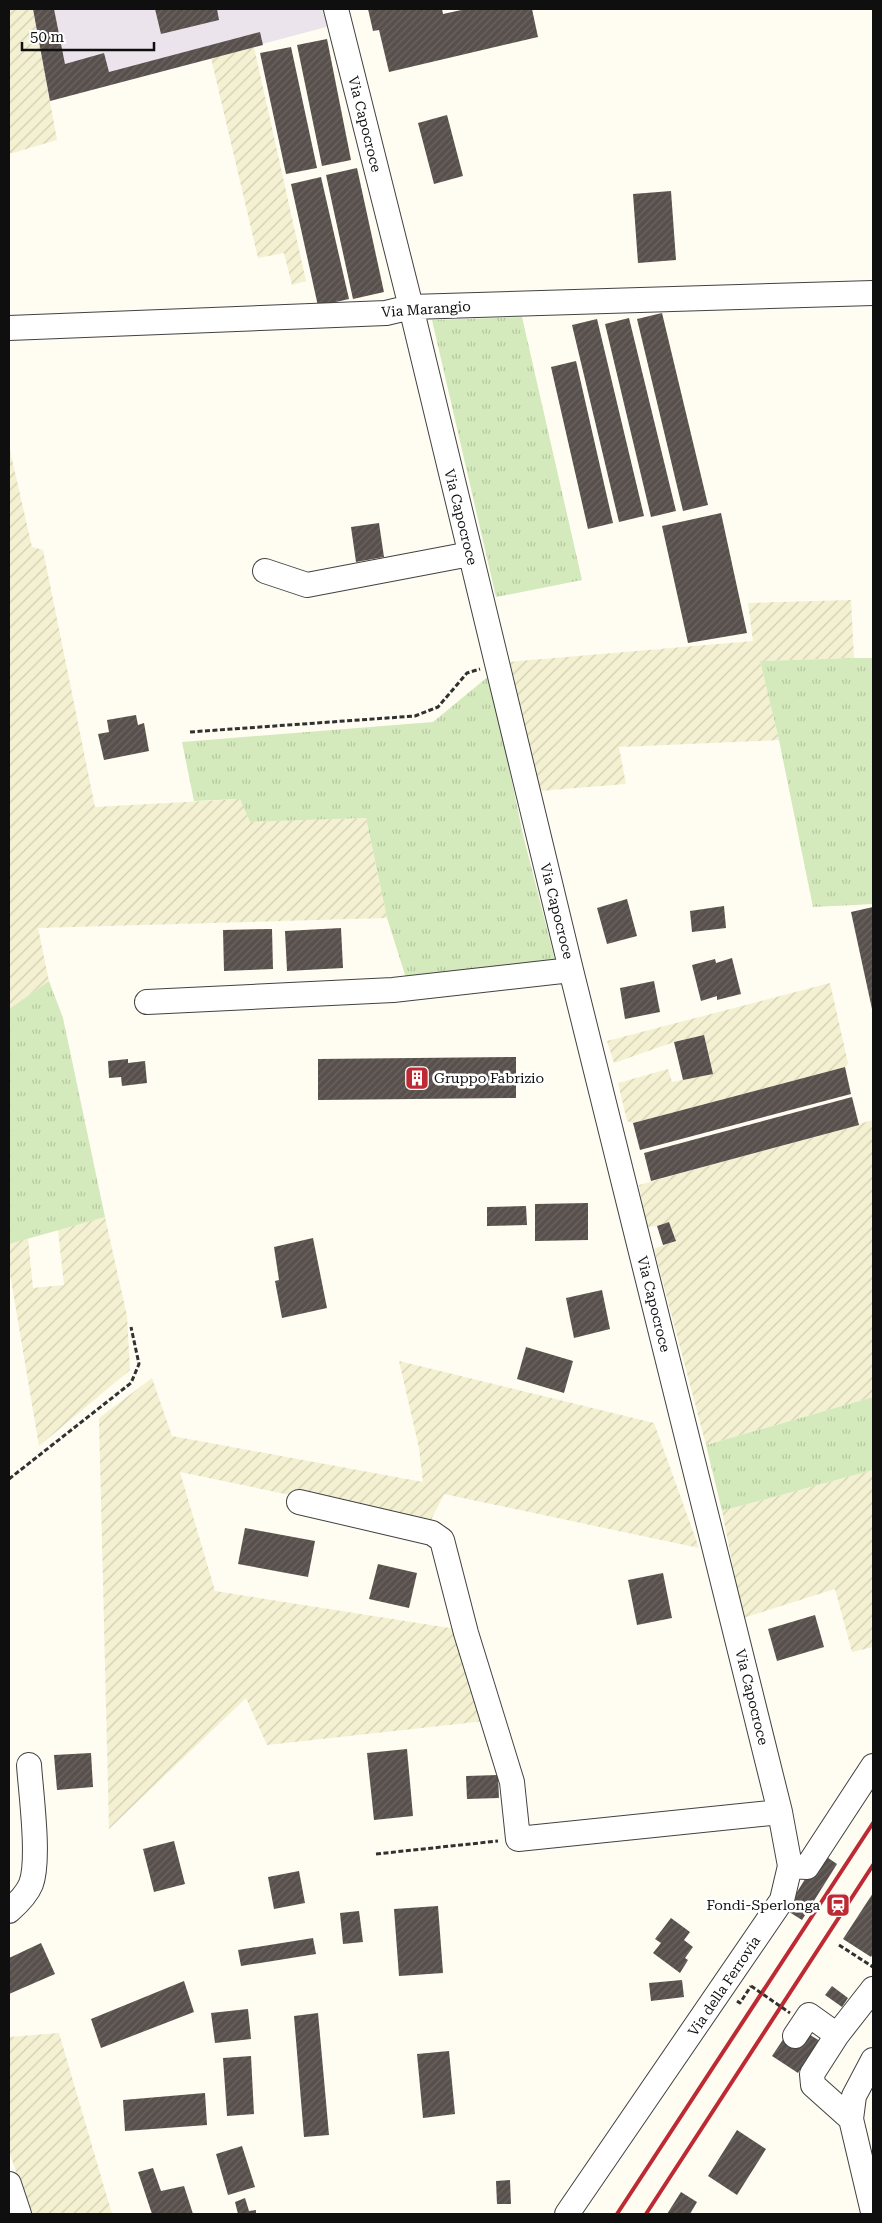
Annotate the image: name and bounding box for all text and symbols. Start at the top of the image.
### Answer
scale bar [22,20,155,52]
text: 50 m [30,28,65,46]
street label: Via Capocroce [345,74,385,174]
street label: Via Marangio [381,298,471,320]
street label: Via Capocroce [441,467,481,567]
street label: Via Capocroce [537,861,577,961]
building icon: Gruppo Fabrizio [404,1065,430,1091]
place label: Gruppo Fabrizio [434,1070,544,1086]
street label: Via Capocroce [634,1254,674,1354]
street label: Via Capocroce [732,1647,772,1747]
station icon: Fondi-Sperlonga [825,1892,851,1918]
place label: Fondi-Sperlonga [706,1897,820,1913]
street label: Via della Ferrovia [685,1933,764,2039]

